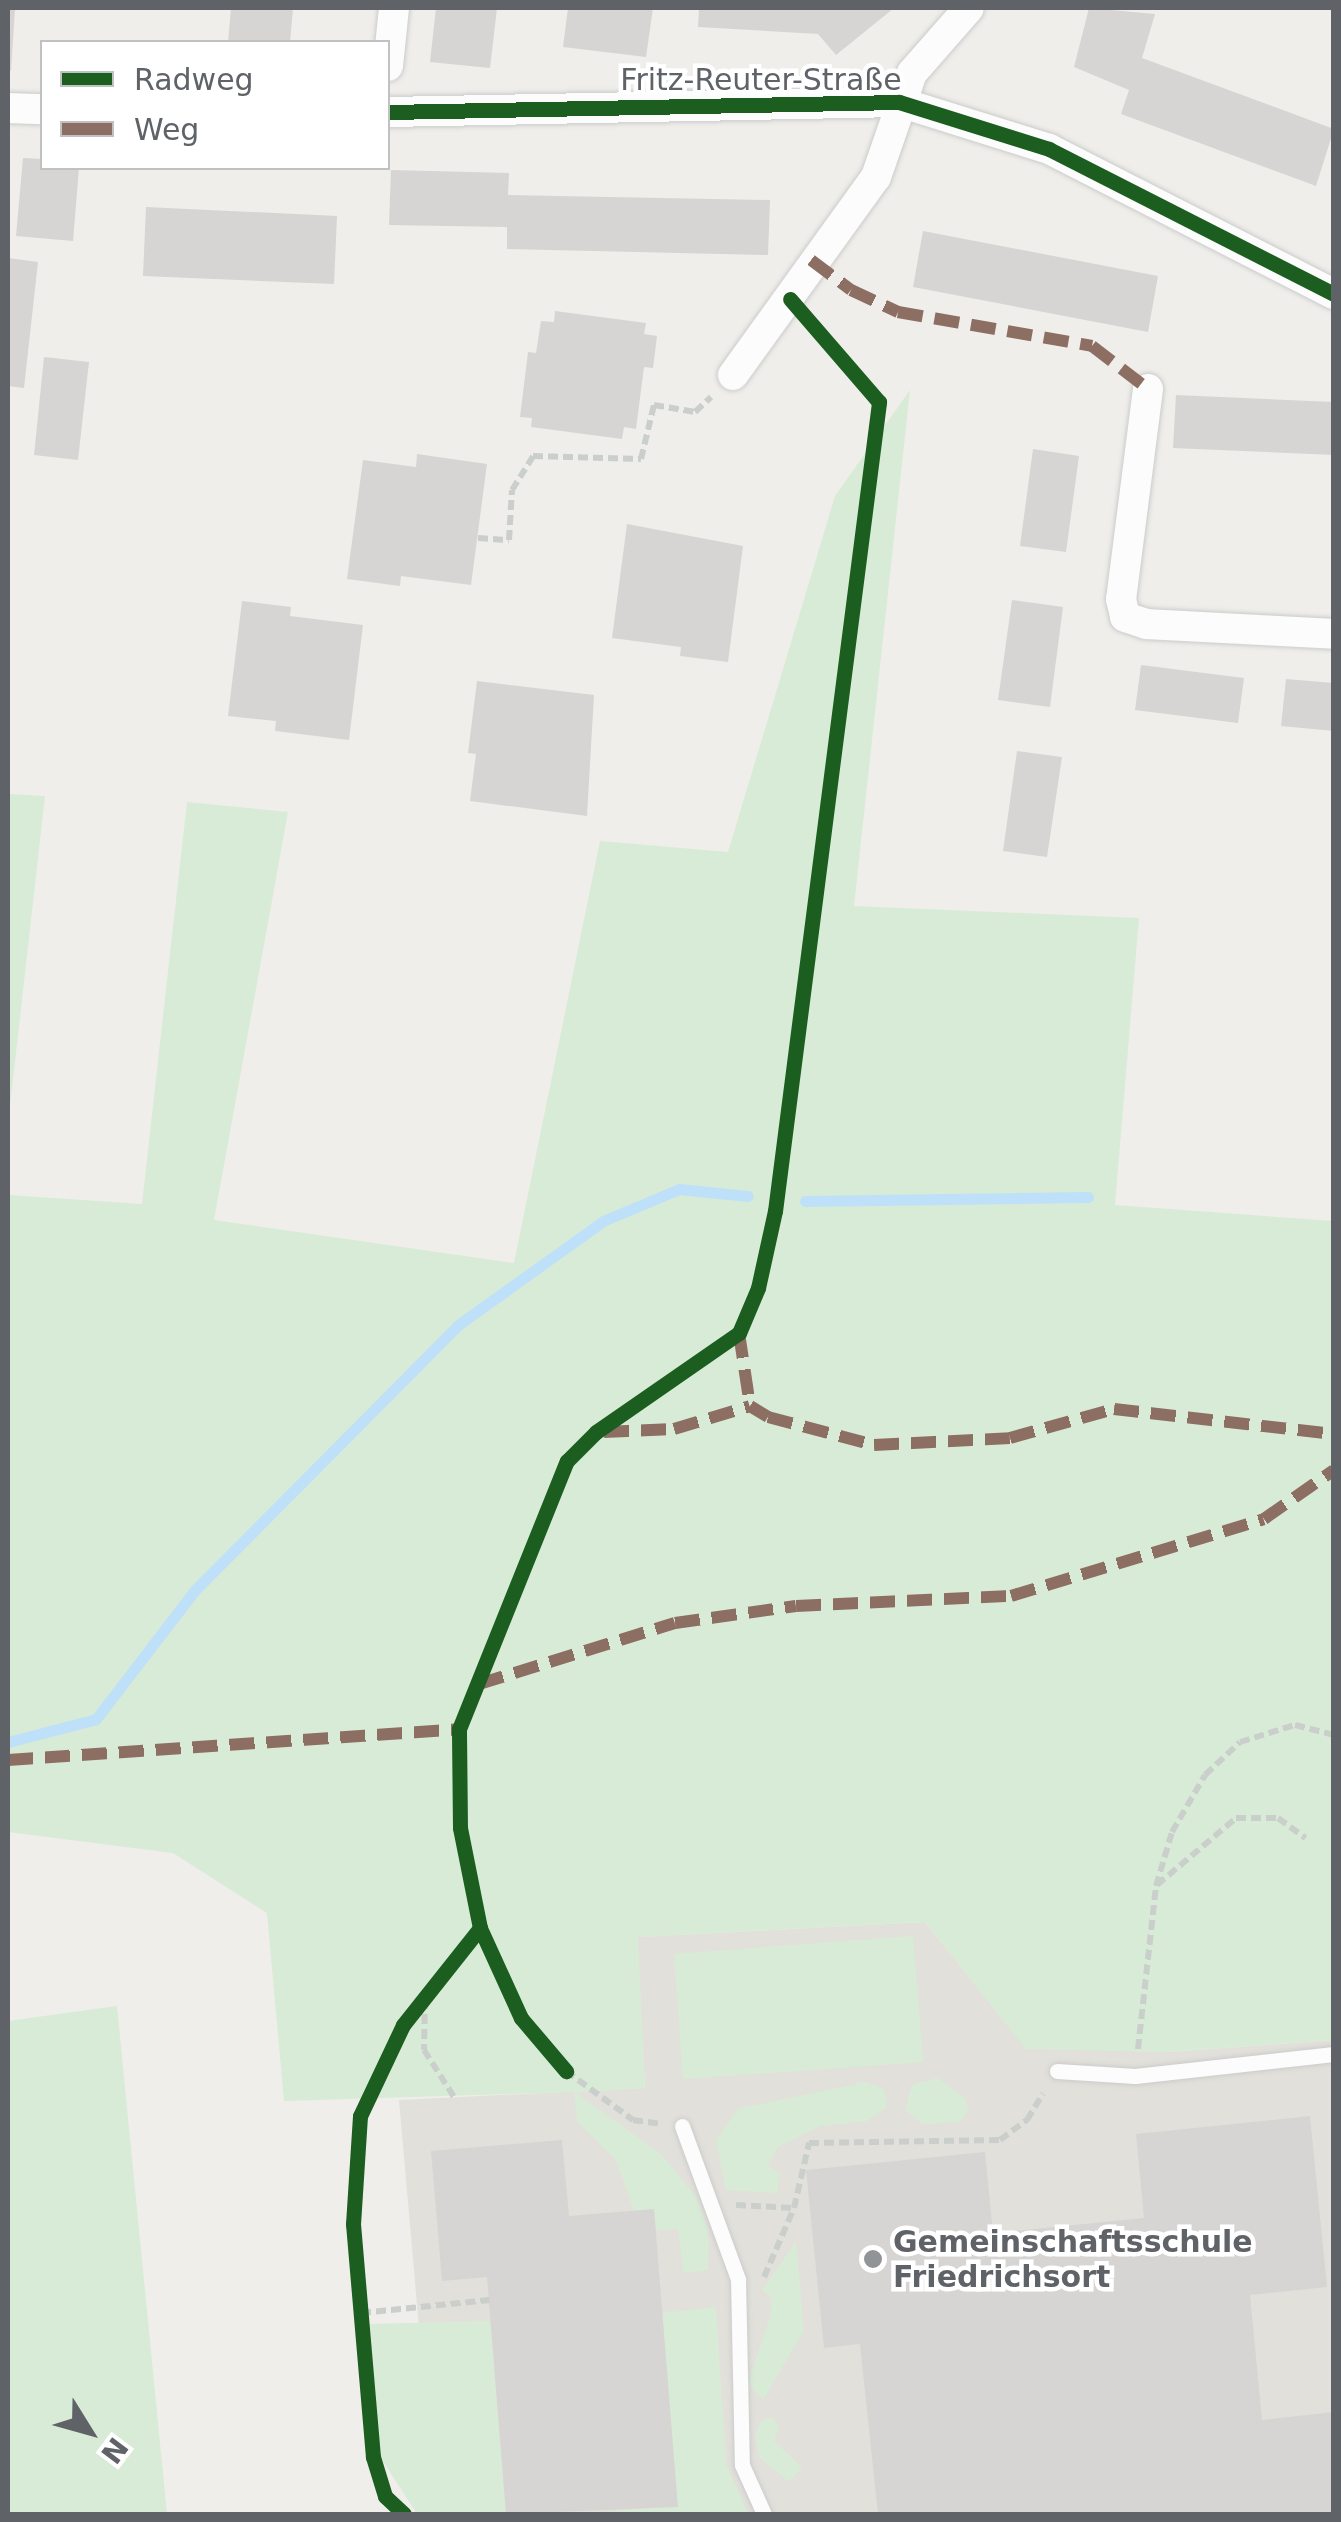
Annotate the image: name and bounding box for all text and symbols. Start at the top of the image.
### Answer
legend [40,40,390,170]
text: Radweg [134,62,254,97]
street label: Fritz-Reuter-Straße [620,62,902,98]
text: Weg [134,112,199,147]
place label: Gemeinschaftsschule Friedrichsort [893,2224,1253,2294]
marker: Gemeinschaftsschule Friedrichsort [862,2248,884,2270]
north arrow [40,2382,140,2482]
text: N [94,2431,135,2470]

